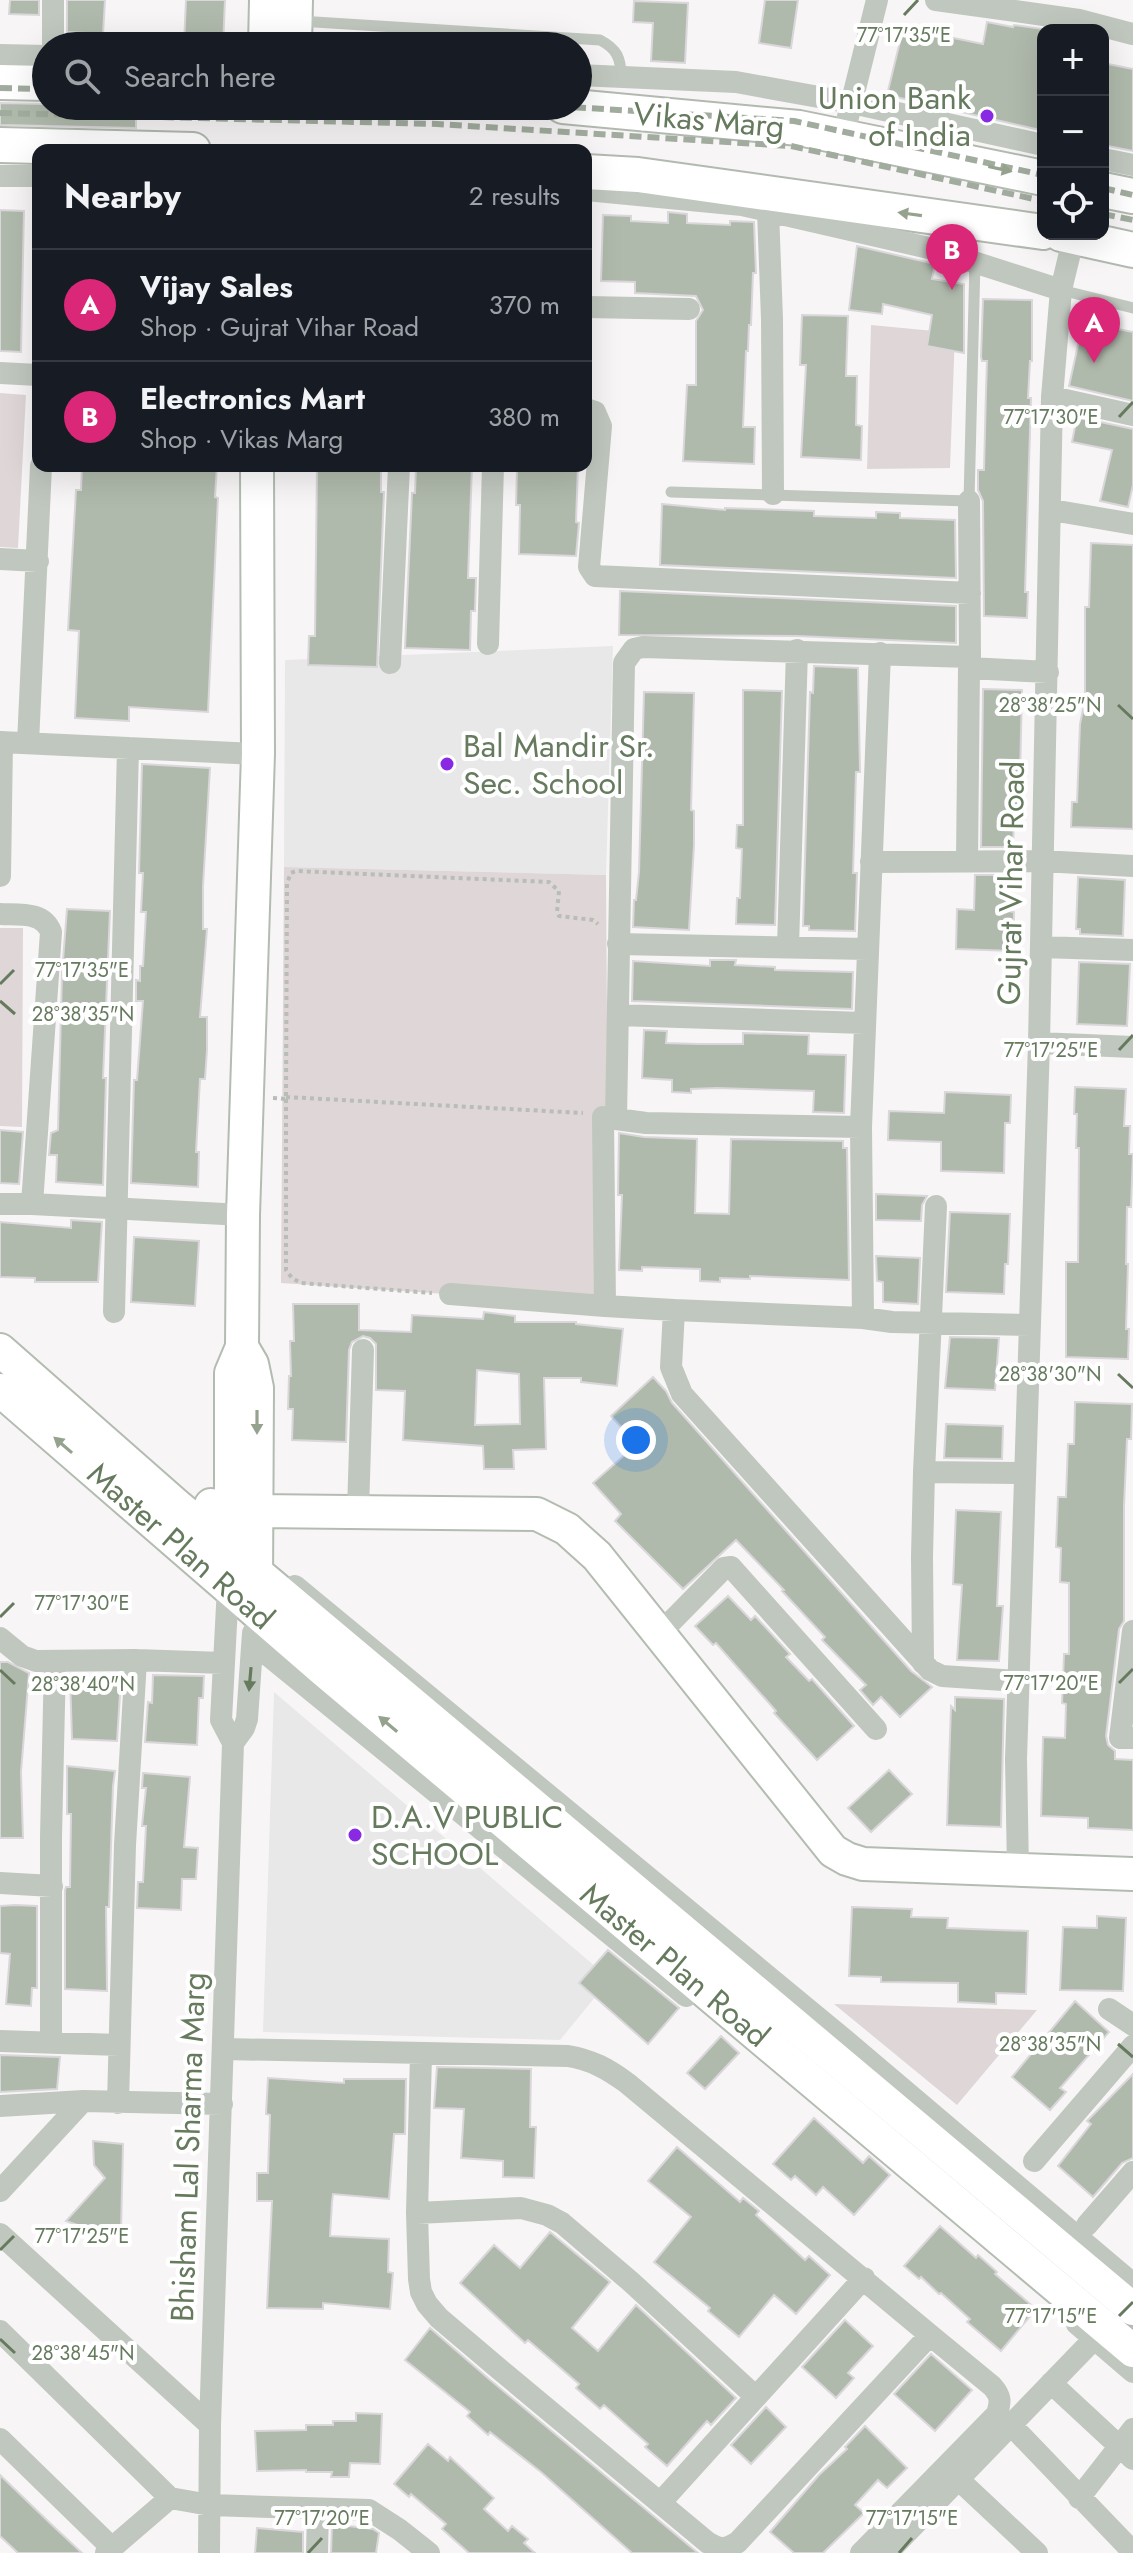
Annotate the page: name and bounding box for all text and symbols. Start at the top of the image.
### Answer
text: 77°17'35"E [857,21,951,50]
map controls [1037,24,1109,240]
button: + [1037,24,1109,96]
search box [32,32,592,120]
icon: search [60,54,104,98]
text: Search here [124,55,276,98]
place label: Union Bank of India [818,75,972,158]
street label: Vikas Marg [632,90,786,150]
button: − [1037,96,1109,168]
marker: Union Bank of India [978,107,996,125]
one-way arrow [987,163,1012,176]
button: locate [1037,168,1109,240]
text: Nearby [64,172,181,221]
text: 2 results [469,177,560,215]
one-way arrow [897,207,922,220]
pin: B [926,224,978,290]
text: Vijay Sales [140,265,293,308]
text: A [80,286,100,324]
text: 370 m [489,286,560,324]
pin: A [1068,297,1120,363]
text: Shop · Gujrat Vihar Road [140,308,419,346]
text: Electronics Mart [140,377,365,420]
text: B [81,398,99,436]
text: 380 m [488,398,560,436]
text: 77°17'30"E [1004,403,1098,432]
text: Shop · Vikas Marg [140,420,343,458]
text: 28°38'25"N [999,691,1101,720]
place label: Bal Mandir Sr. Sec. School [463,723,655,806]
marker: Bal Mandir Sr. Sec. School [438,755,456,773]
street label: Gujrat Vihar Road [986,760,1036,1006]
text: 77°17'35"E [35,956,129,985]
text: 28°38'35"N [32,1000,134,1029]
text: 77°17'25"E [1004,1036,1098,1065]
text: 28°38'30"N [998,1360,1102,1389]
one-way arrow [251,1410,263,1435]
your location [616,1420,656,1460]
one-way arrow [54,1437,74,1454]
street label: Master Plan Road [77,1452,285,1640]
text: 77°17'30"E [35,1589,129,1618]
one-way arrow [243,1667,256,1692]
text: 77°17'20"E [1003,1669,1099,1698]
text: 28°38'40"N [31,1670,135,1699]
one-way arrow [378,1716,398,1733]
place label: D.A.V PUBLIC SCHOOL [371,1794,563,1877]
marker: D.A.V PUBLIC SCHOOL [346,1826,364,1844]
street label: Master Plan Road [570,1872,780,2058]
street label: Bhisham Lal Sharma Marg [159,1971,217,2323]
text: 28°38'35"N [999,2030,1101,2059]
text: 77°17'25"E [35,2222,129,2251]
text: 77°17'15"E [1005,2302,1097,2331]
text: 28°38'45"N [31,2339,135,2368]
text: 77°17'20"E [274,2504,370,2533]
text: 77°17'15"E [866,2504,958,2533]

